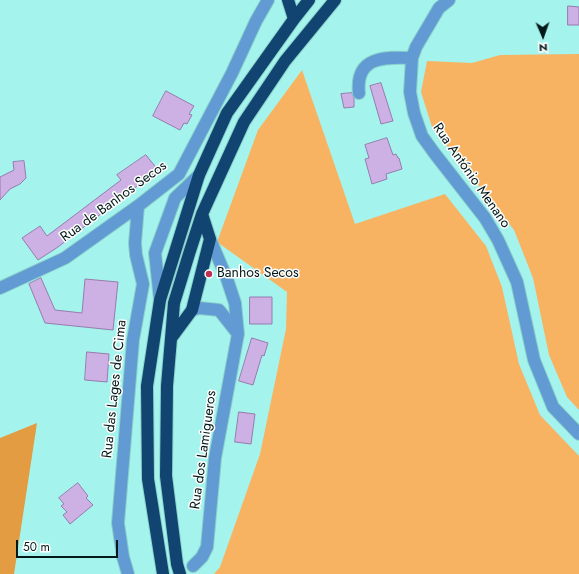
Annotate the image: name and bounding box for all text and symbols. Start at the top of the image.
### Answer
north arrow [523,16,563,56]
text: N [539,40,548,56]
street label: Rua António Menano [429,120,513,232]
street label: Rua de Banhos Secos [58,158,170,246]
place label: Banhos Secos [217,266,299,282]
marker: Banhos Secos [204,269,214,279]
street label: Rua das Lages de Cima [99,319,131,459]
street label: Rua dos Lamigueros [187,390,221,510]
scale bar [18,532,120,558]
text: 50 m [23,538,50,556]

